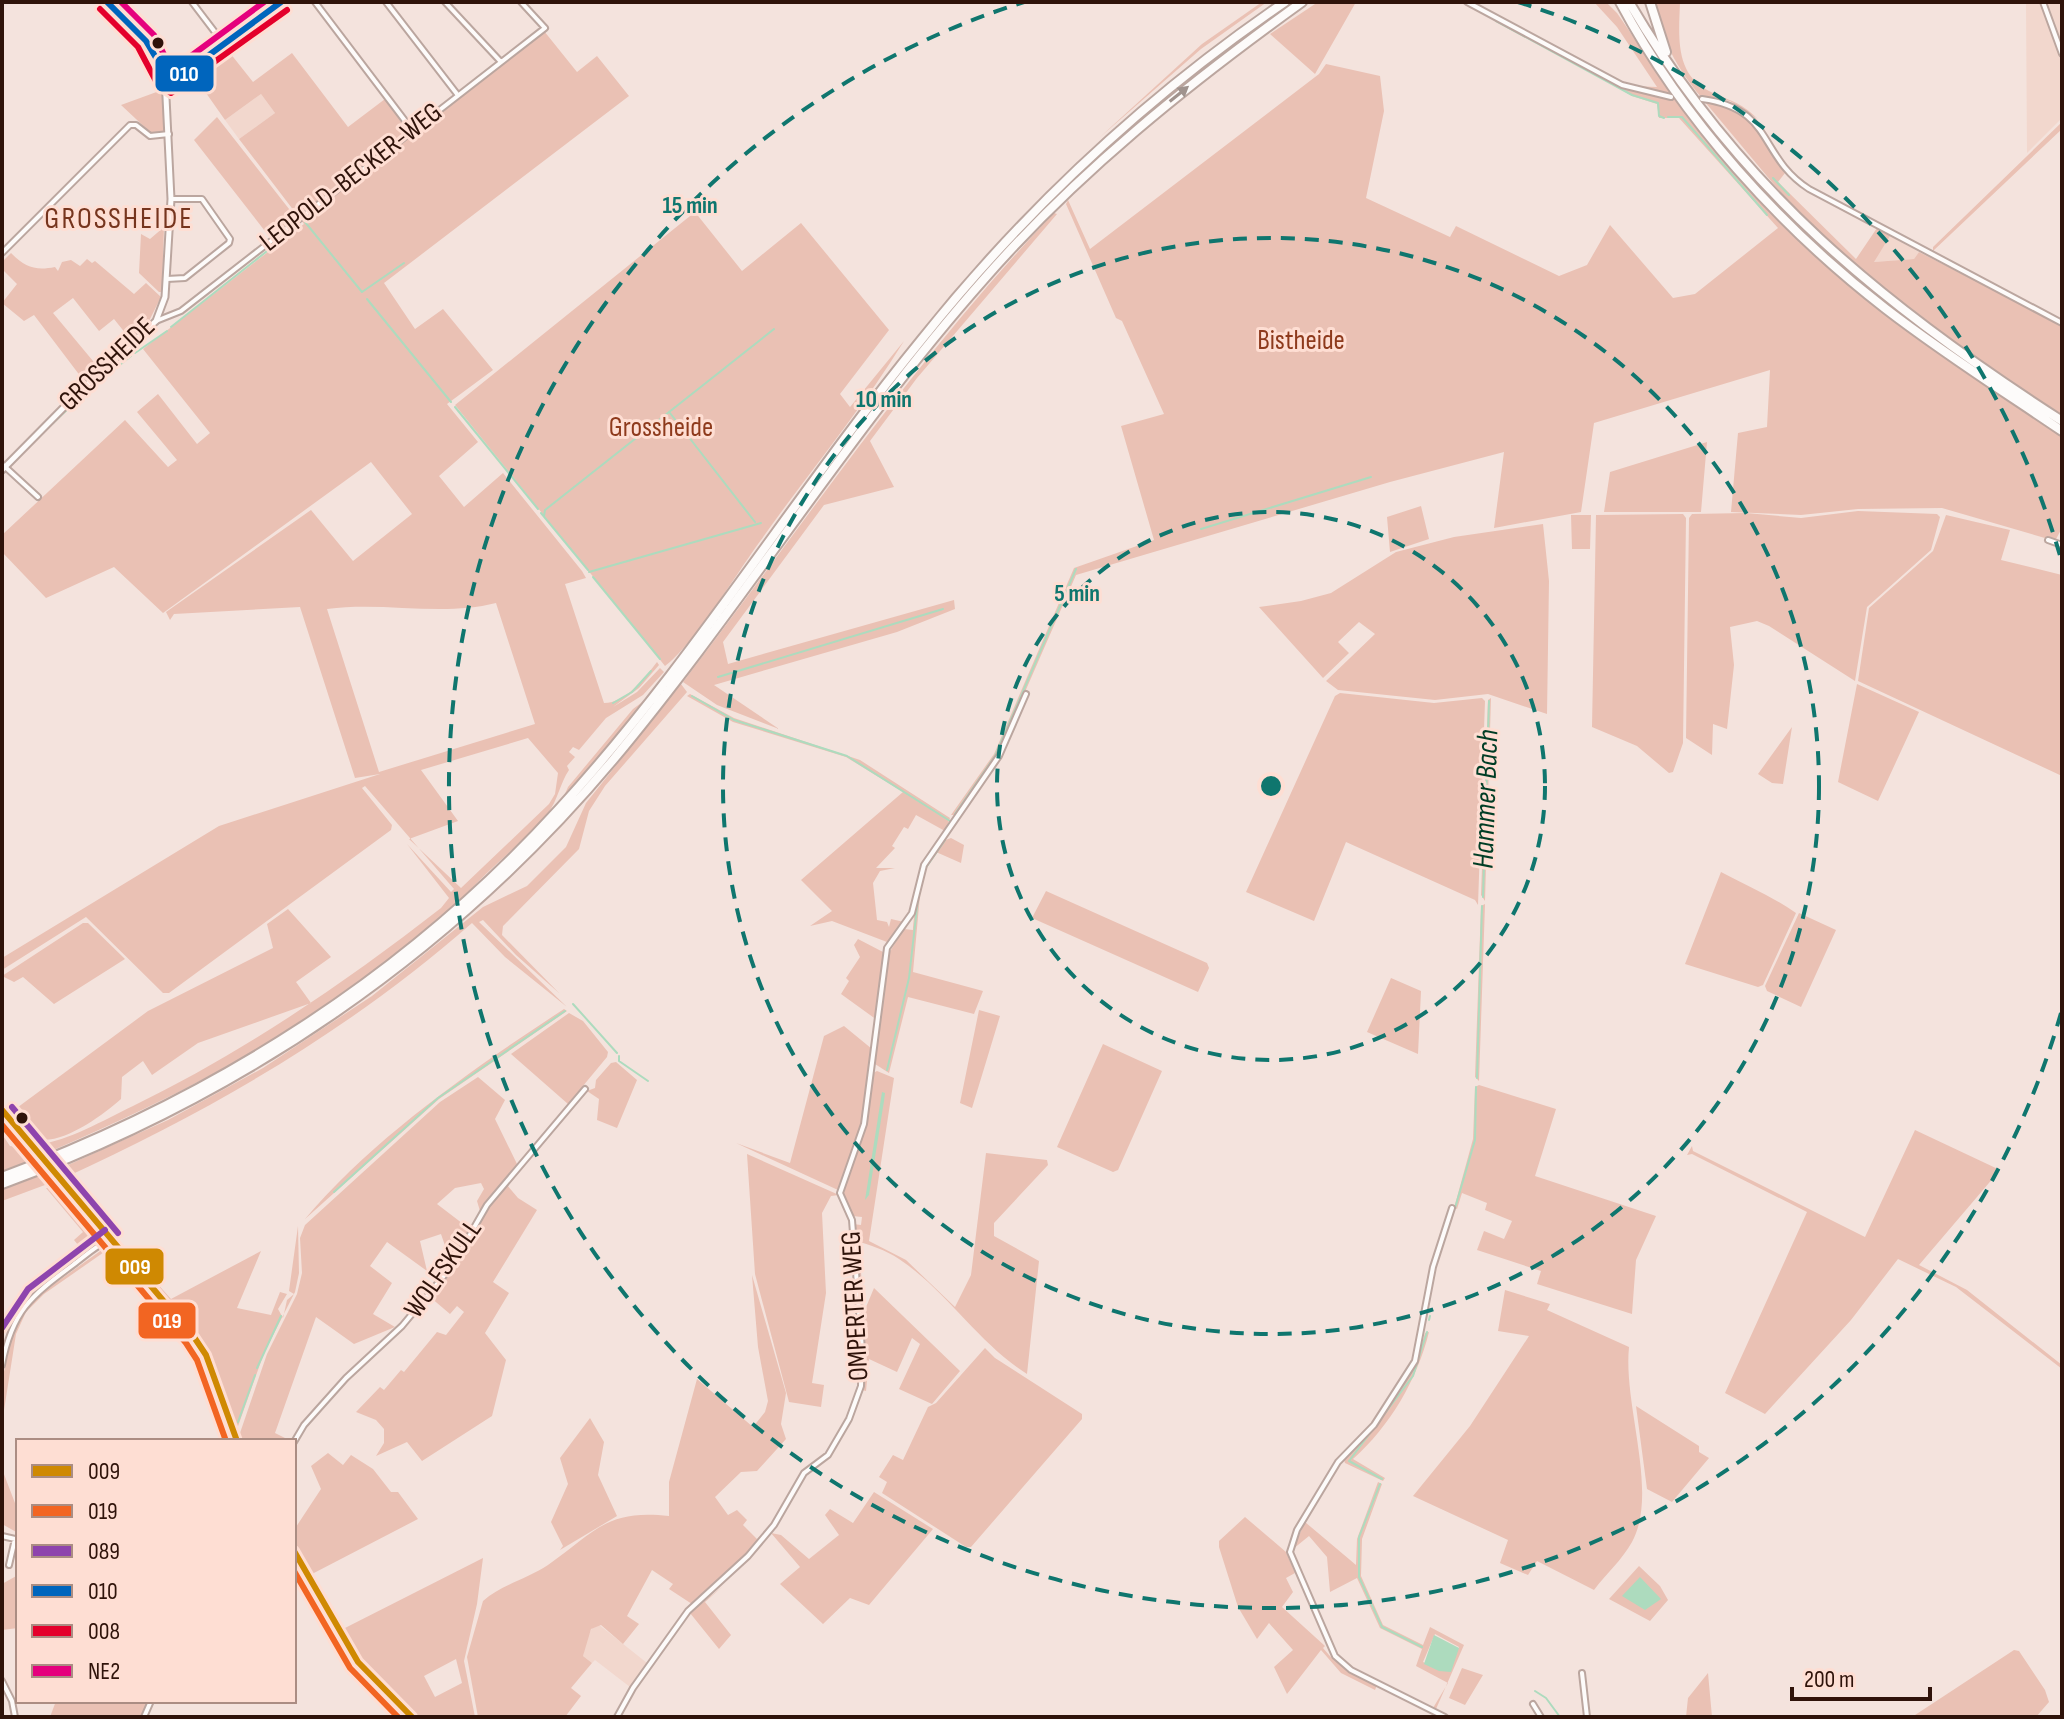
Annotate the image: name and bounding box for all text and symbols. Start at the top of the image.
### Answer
unlabelled marker [150,35,166,51]
line badge: 010 [154,54,215,93]
text: 010 [169,61,199,88]
one-way arrow [1169,86,1189,103]
street label: LEOPOLD-BECKER-WEG [253,96,449,258]
text: 15 min [662,191,718,220]
district label: GROSSHEIDE [44,201,194,237]
street label: GROSSHEIDE [52,310,162,418]
park label: Bistheide [1257,324,1345,357]
text: 10 min [856,385,912,414]
park label: Grossheide [609,411,713,444]
text: 5 min [1054,579,1100,608]
water label: Hammer Bach [1466,729,1506,869]
centre of rings [1257,772,1285,800]
unlabelled marker [14,1110,30,1126]
street label: WOLFSKULL [397,1214,489,1324]
street label: OMPERTER WEG [835,1230,875,1382]
line badge: 009 [104,1247,165,1286]
text: 009 [119,1254,151,1281]
line badge: 019 [137,1301,197,1340]
text: 019 [152,1308,182,1335]
legend [16,1439,296,1703]
text: 009 [88,1457,120,1486]
text: 019 [88,1497,118,1526]
text: 089 [88,1537,120,1566]
text: 010 [88,1577,118,1606]
text: 008 [88,1617,120,1646]
scale bar [1792,1651,1930,1701]
text: NE2 [88,1657,120,1686]
text: 200 m [1804,1665,1855,1694]

